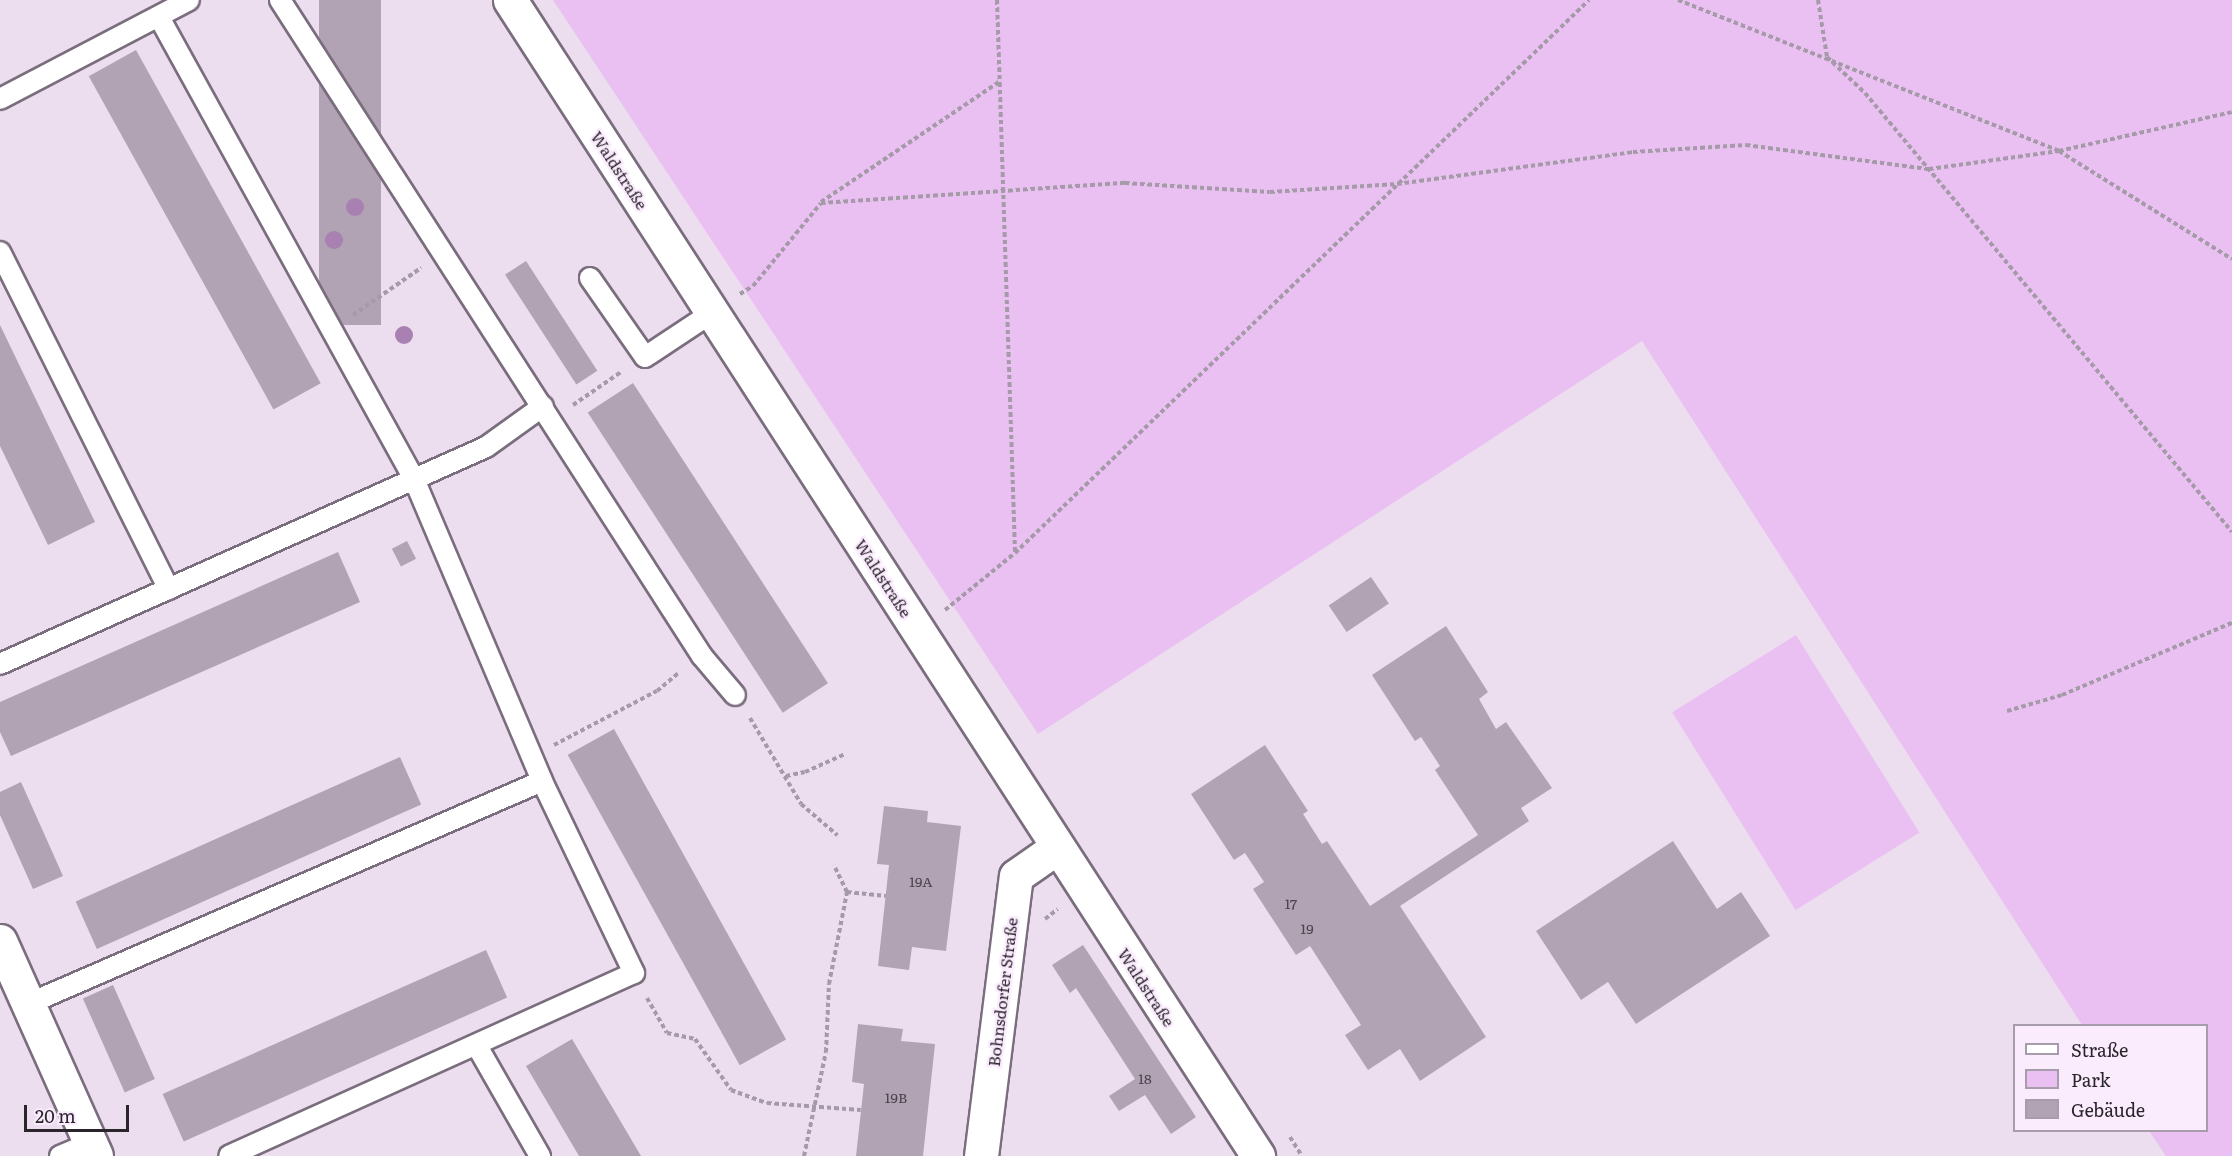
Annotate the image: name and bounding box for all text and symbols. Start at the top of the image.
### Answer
street label: Waldstraße [588,127,652,213]
street label: Waldstraße [852,535,916,621]
house number: 19A [909,873,933,889]
house number: 17 [1285,895,1297,911]
street label: Bohnsdorfer Straße [983,916,1021,1068]
house number: 19 [1300,920,1314,936]
street label: Waldstraße [1115,944,1179,1030]
legend [2013,1024,2208,1132]
text: Straße [2071,1036,2128,1063]
text: Park [2071,1066,2110,1093]
house number: 18 [1138,1070,1152,1086]
house number: 19B [885,1089,907,1105]
scale bar [27,1093,132,1131]
text: Gebäude [2071,1096,2145,1123]
text: 20 m [35,1102,76,1129]

